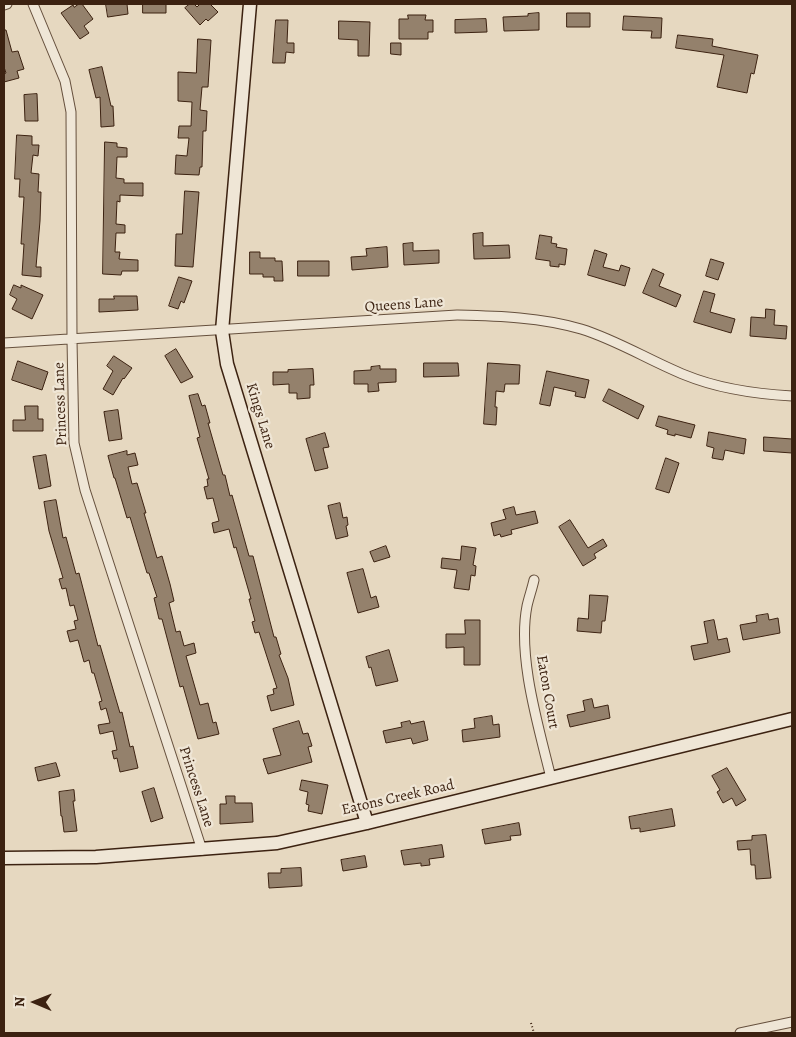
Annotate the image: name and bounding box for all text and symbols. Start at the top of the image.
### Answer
street label: Queens Lane [364,293,444,317]
street label: Princess Lane [51,362,71,446]
street label: Kings Lane [241,381,279,451]
street label: Eaton Court [532,654,562,730]
street label: Princess Lane [175,744,217,830]
street label: Eatons Creek Road [340,776,456,820]
north arrow [10,977,60,1027]
text: N [10,996,29,1007]

